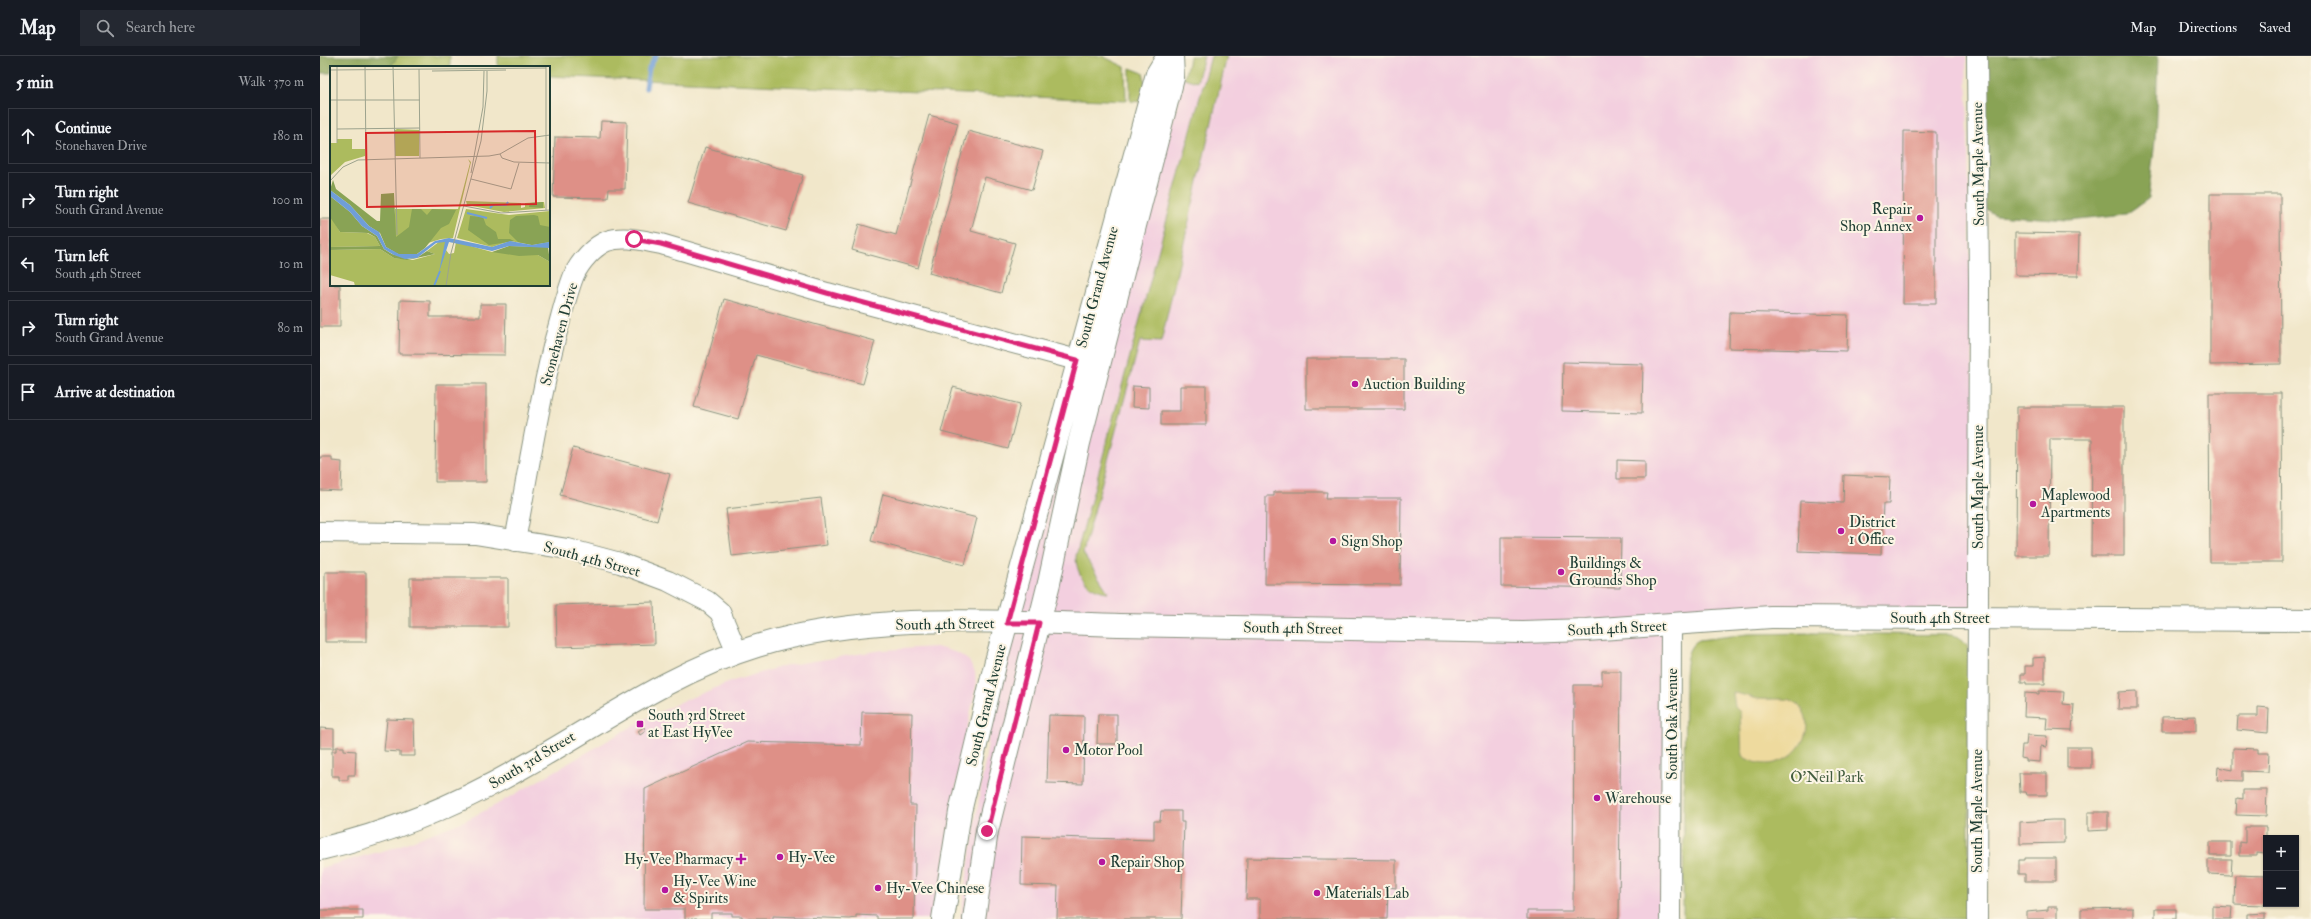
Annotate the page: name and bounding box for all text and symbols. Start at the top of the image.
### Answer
search box [80,10,360,46]
text: Map [20,16,56,40]
icon: search [94,17,116,39]
text: Search here [126,18,195,37]
text: Map [2130,19,2156,36]
text: Directions [2178,19,2237,36]
text: Saved [2259,19,2291,36]
inset map [330,66,550,286]
text: 5 min [16,72,54,93]
text: Walk · 370 m [239,74,304,90]
street label: South Maple Avenue [1968,102,1990,226]
text: Continue [55,119,111,138]
icon: ahead [17,125,39,147]
text: 180 m [273,128,303,144]
text: Stonehaven Drive [55,138,147,154]
text: Turn right [55,183,118,202]
icon: right [17,189,39,211]
text: 100 m [272,192,303,208]
place label: Repair Shop Annex [1840,200,1912,237]
text: South Grand Avenue [55,202,164,218]
marker: Repair Shop Annex [1915,213,1925,223]
street label: South Grand Avenue [1072,224,1123,350]
route start [625,230,643,248]
text: Turn left [55,247,109,266]
icon: left [17,253,39,275]
text: 10 m [279,256,303,272]
text: South 4th Street [55,266,141,282]
street label: Stonehaven Drive [537,280,582,388]
text: Turn right [55,311,118,330]
icon: right [17,317,39,339]
text: 80 m [277,320,303,336]
text: South Grand Avenue [55,330,164,346]
place label: Auction Building [1362,375,1466,394]
marker: Auction Building [1350,379,1360,389]
icon: arrive [17,381,39,403]
text: Arrive at destination [55,383,175,402]
street label: South Maple Avenue [1969,425,1989,549]
place label: Maplewood Apartments [2040,486,2111,523]
marker: Maplewood Apartments [2028,499,2038,509]
place label: District 1 Office [1849,513,1896,549]
marker: District 1 Office [1836,526,1846,536]
place label: Sign Shop [1341,532,1403,552]
marker: Sign Shop [1328,536,1338,546]
street label: South 4th Street [541,537,642,582]
place label: Buildings & Grounds Shop [1569,554,1657,591]
marker: Buildings & Grounds Shop [1556,567,1566,577]
street label: South 4th Street [1890,609,1990,628]
street label: South 4th Street [895,614,995,635]
street label: South 4th Street [1567,616,1667,641]
street label: South 4th Street [1243,618,1343,639]
street label: South Grand Avenue [962,642,1011,768]
street label: South Oak Avenue [1663,668,1682,780]
place label: South 3rd Street at East HyVee [648,706,745,742]
marker: South 3rd Street at East HyVee [635,719,645,729]
street label: South 3rd Street [486,727,579,794]
place label: Motor Pool [1074,741,1143,760]
marker: Motor Pool [1061,745,1071,755]
street label: South Maple Avenue [1968,749,1988,873]
park label: O'Neil Park [1790,768,1864,787]
place label: Warehouse [1604,789,1671,808]
marker: Warehouse [1592,793,1602,803]
route end [978,822,996,840]
map controls [2263,835,2299,907]
button: + [2263,835,2299,871]
place label: Hy-Vee [788,848,835,867]
place label: Hy-Vee Pharmacy [624,850,733,869]
marker: Hy-Vee [775,852,785,862]
place label: Repair Shop [1110,853,1185,873]
marker: Hy-Vee Pharmacy [736,854,746,864]
marker: Repair Shop [1097,857,1107,867]
button: − [2263,871,2299,907]
place label: Hy-Vee Wine & Spirits [673,872,756,909]
place label: Hy-Vee Chinese [886,879,984,898]
marker: Hy-Vee Chinese [873,883,883,893]
place label: Materials Lab [1325,884,1409,903]
marker: Hy-Vee Wine & Spirits [660,885,670,895]
marker: Materials Lab [1312,888,1322,898]

